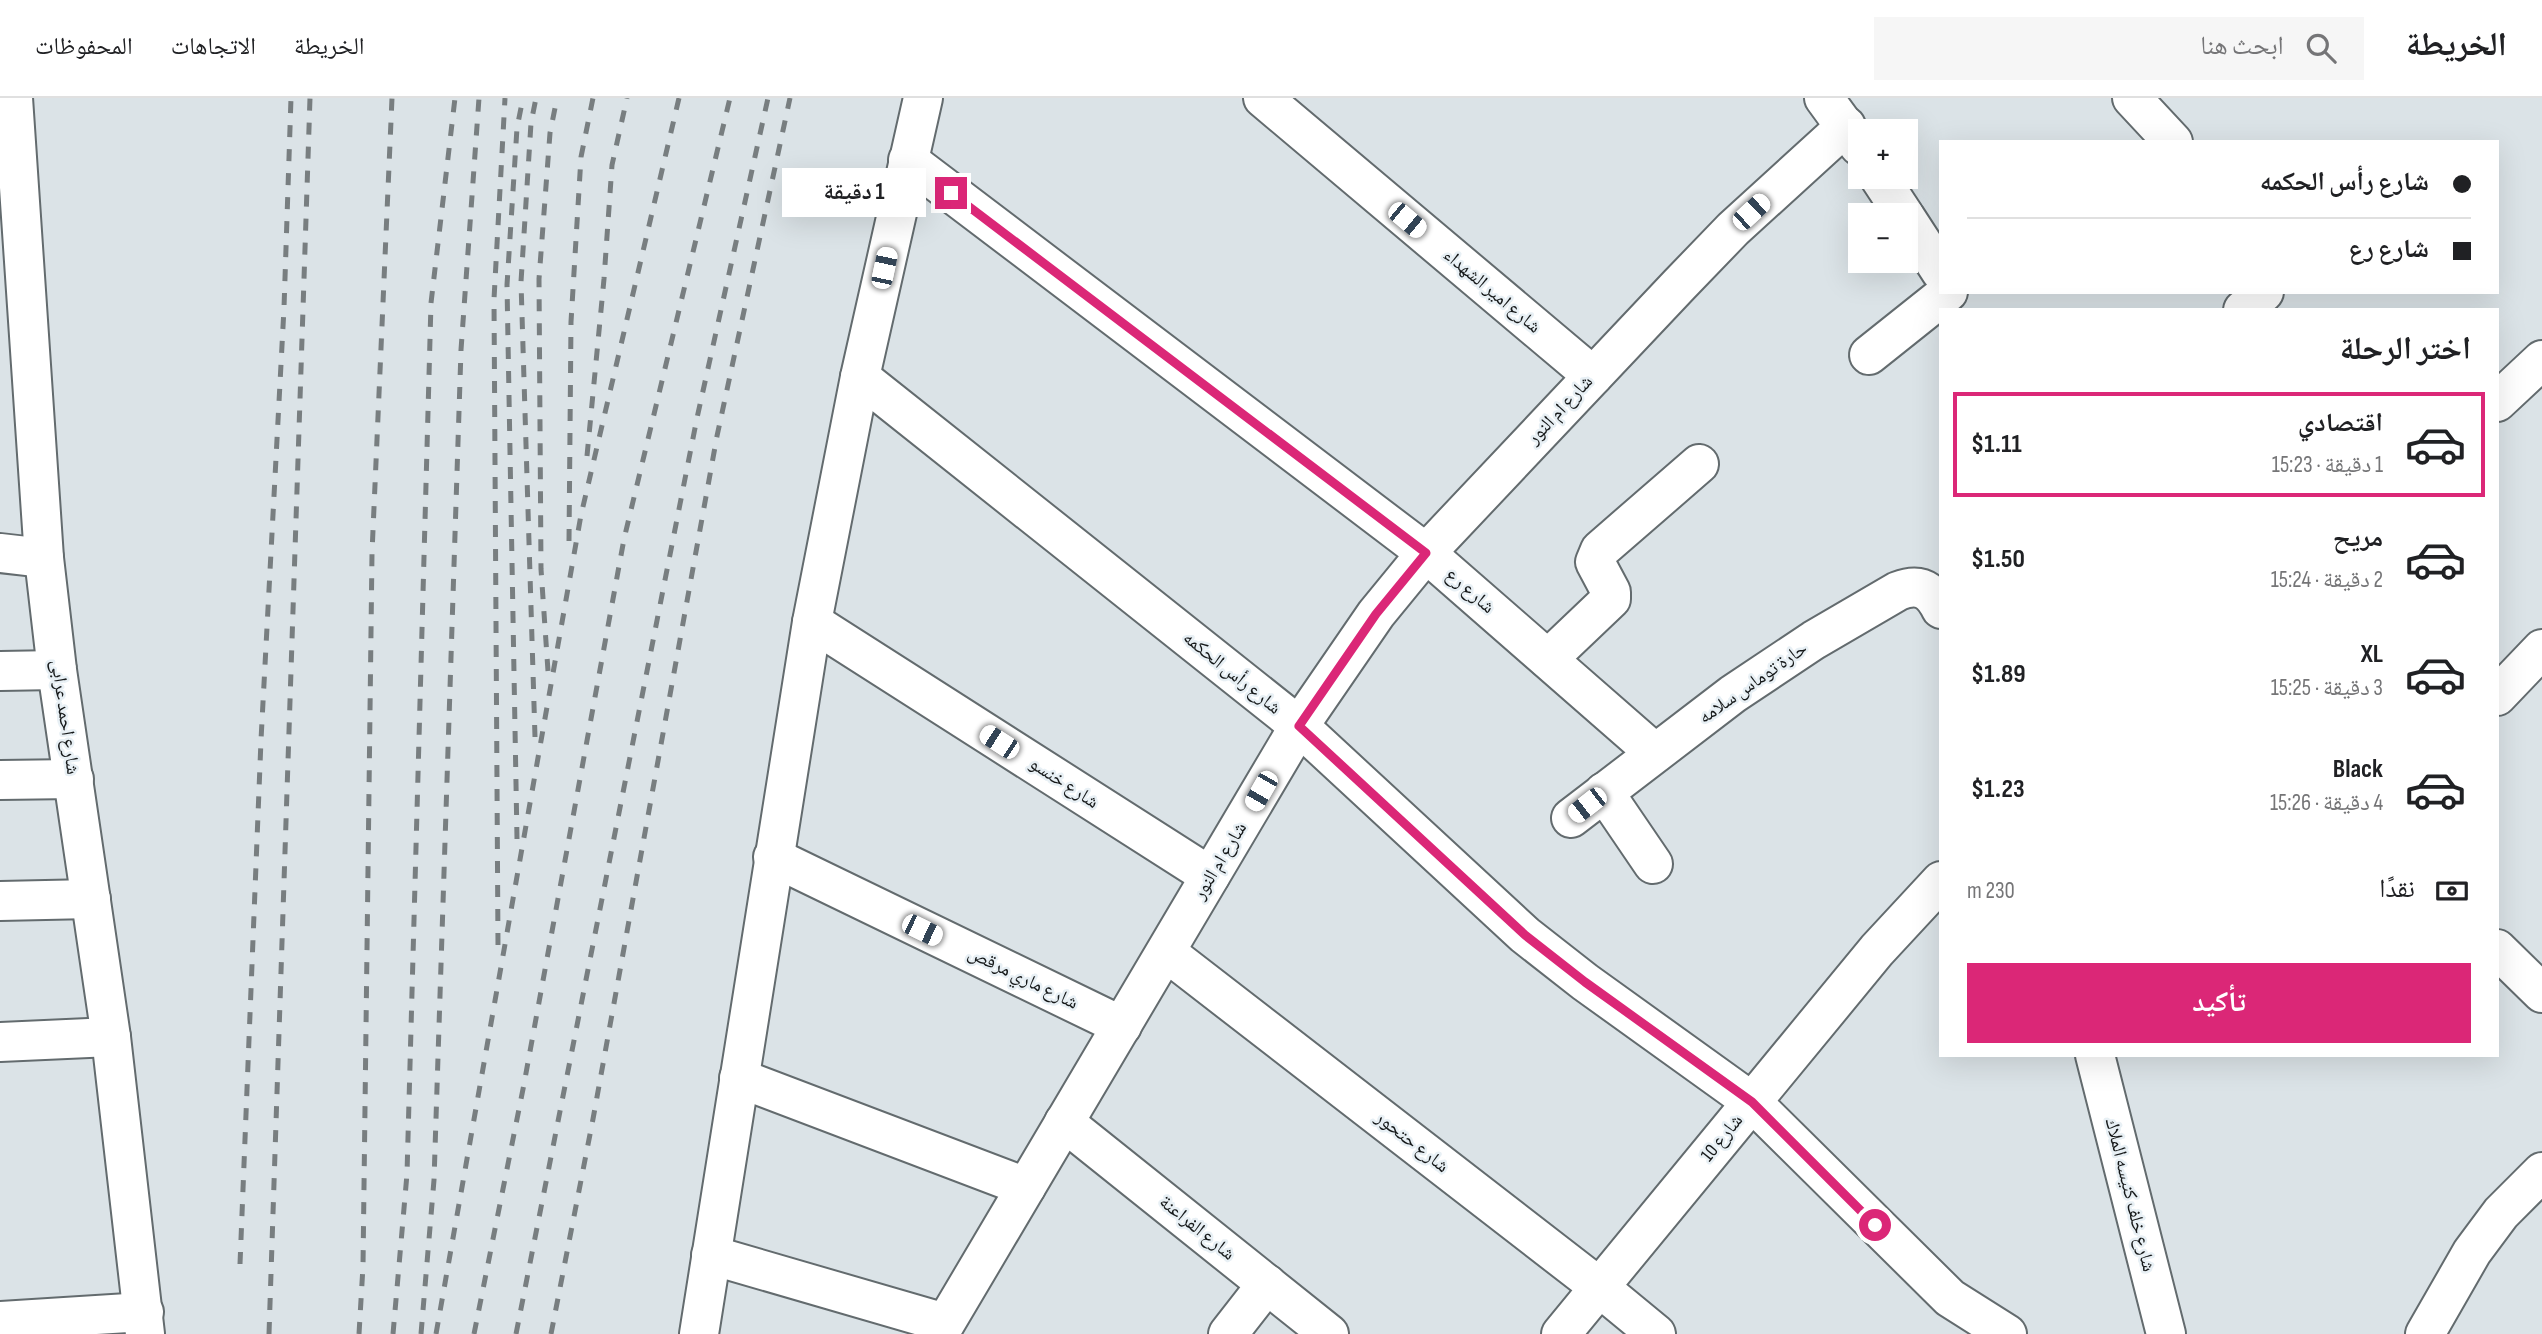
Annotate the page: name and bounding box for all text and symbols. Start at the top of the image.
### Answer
search box [1874,17,2364,80]
text: الخريطة [2406,25,2507,65]
icon: search [2302,29,2340,67]
text: ابحث هنا [2200,31,2284,62]
text: المحفوظات [35,32,133,61]
text: الاتجاهات [171,32,256,61]
text: الخريطة [294,32,365,61]
map controls [1848,119,1918,273]
button: + [1848,119,1918,189]
text: شارع رأس الحكمه [2260,167,2429,198]
callout: 1 دقيقة [783,168,926,217]
route end [935,177,967,209]
text: 1 دقيقة [824,178,884,206]
car [1729,190,1774,234]
car [1385,198,1430,242]
button: − [1848,203,1918,273]
text: شارع رع [2348,234,2429,265]
street label: شارع امير الشهداء [1439,244,1545,338]
car [870,245,899,291]
text: اختر الرحلة [2340,330,2471,369]
street label: شارع ام النور [1521,371,1599,451]
text: اقتصادي [2298,408,2383,439]
icon: car [2404,413,2467,476]
text: $1.11 [1971,429,2022,460]
text: 1 دقيقة · 15:23 [2272,451,2383,479]
text: مريح [2333,523,2383,554]
icon: car [2404,528,2467,591]
text: $1.50 [1971,544,2025,575]
street label: شارع رع [1441,563,1499,619]
text: 2 دقيقة · 15:24 [2271,566,2383,594]
street label: شارع رأس الحكمه [1178,626,1286,720]
street label: حارة توماس سلامه [1694,637,1812,729]
text: XL [2361,639,2383,670]
icon: car [2404,643,2467,706]
street label: شارع احمد عرابى [46,658,84,776]
text: $1.89 [1971,659,2026,690]
text: 3 دقيقة · 15:25 [2271,674,2383,702]
car [976,722,1023,762]
street label: شارع خنسو [1025,752,1103,814]
text: Black [2333,754,2383,785]
icon: car [2404,758,2467,821]
car [1242,768,1281,814]
text: $1.23 [1971,774,2025,805]
car [1564,784,1611,826]
text: 4 دقيقة · 15:26 [2270,789,2383,817]
street label: شارع ام النور [1187,818,1253,905]
icon: cash [2433,872,2471,910]
text: نقدًا [2379,874,2415,905]
text: 230 m [1967,877,2015,905]
car [899,911,946,949]
street label: شارع ماري مرقص [963,941,1082,1017]
button: تأكيد [1967,963,2471,1043]
street label: شارع حتحور [1370,1106,1453,1178]
street label: شارع 10 [1696,1110,1748,1166]
street label: شارع خلف كنيسه الملاك [2100,1116,2160,1274]
street label: شارع الفراعنة [1154,1190,1240,1266]
route start [1859,1209,1891,1241]

